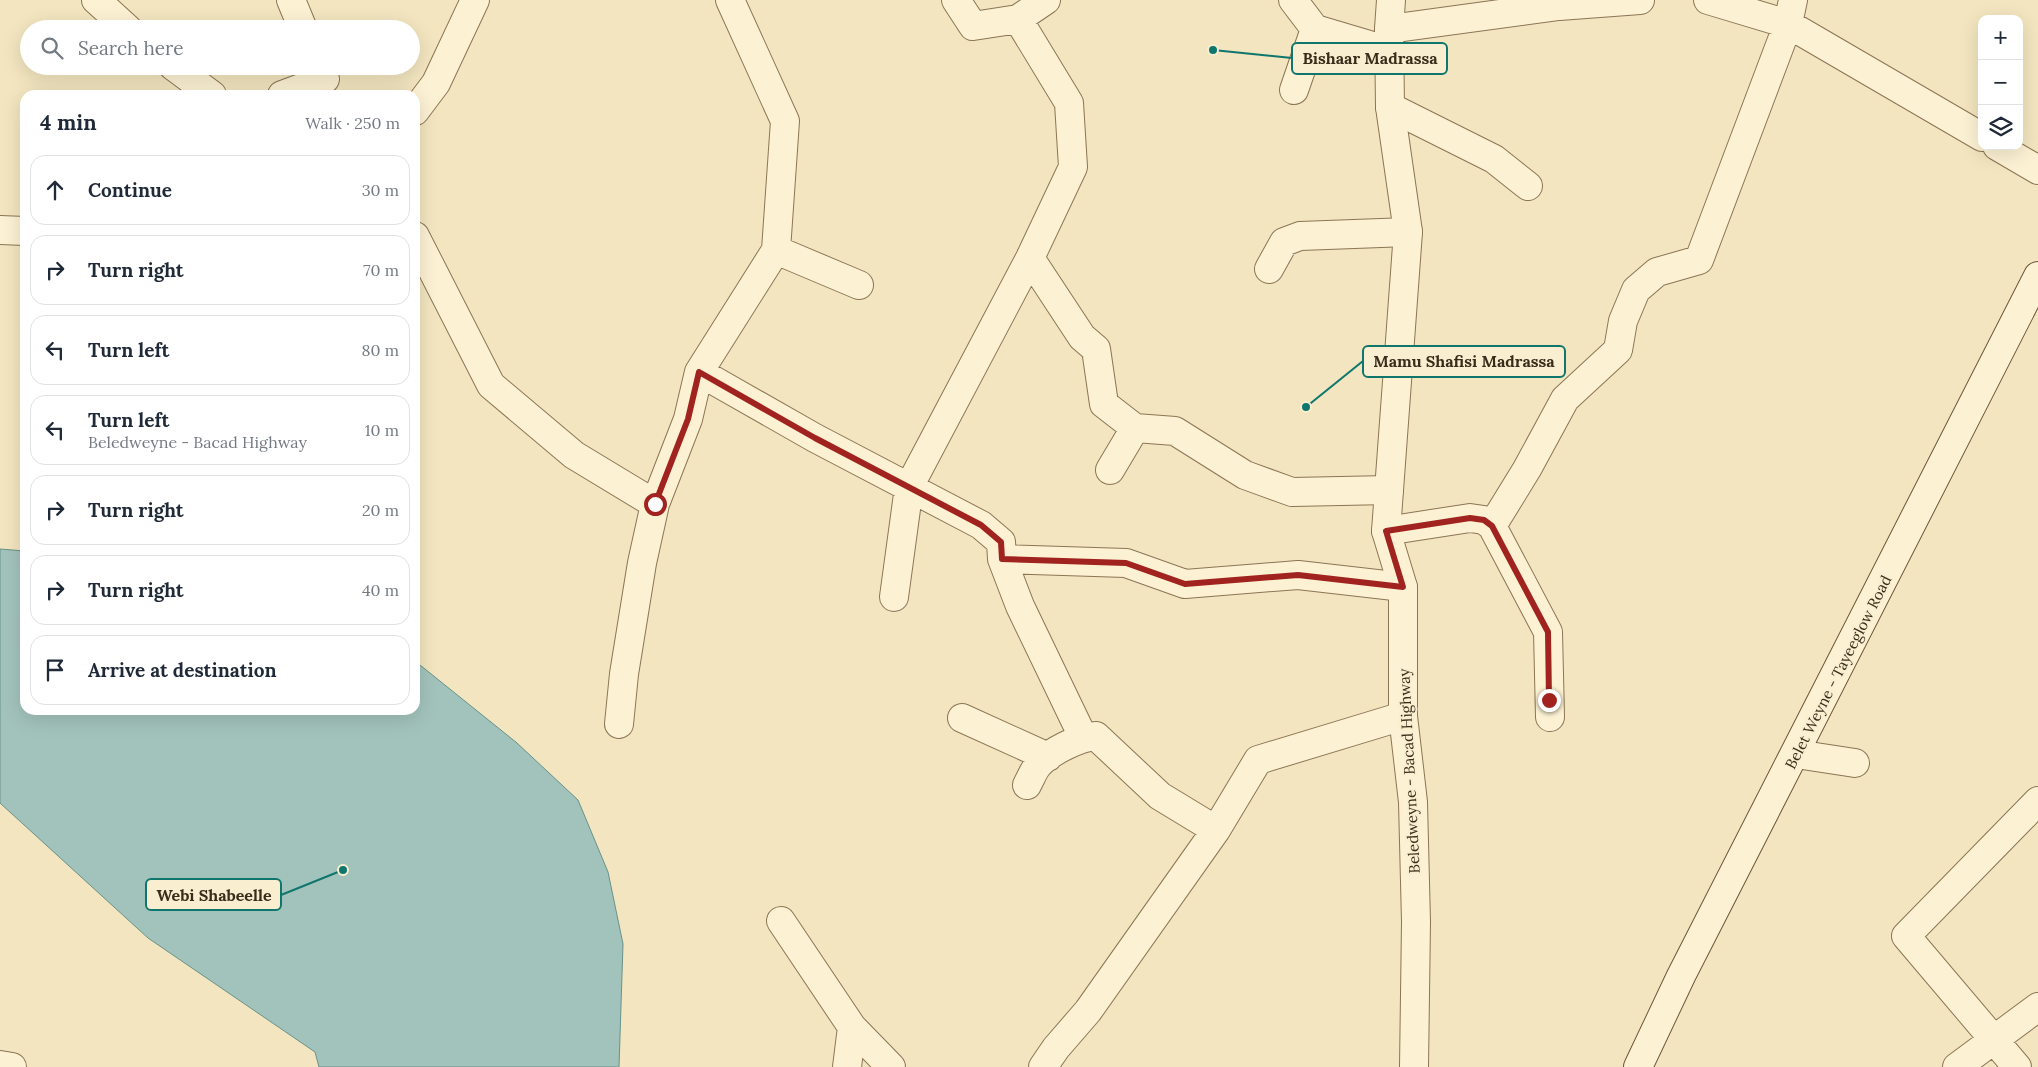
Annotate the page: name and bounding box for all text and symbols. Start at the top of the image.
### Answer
map controls [1978,15,2023,150]
button: + [1978,15,2023,60]
search box [20,20,420,75]
icon: search [38,34,66,62]
text: Search here [78,36,184,60]
callout: Bishaar Madrassa [1292,43,1447,74]
text: Bishaar Madrassa [1302,48,1438,68]
button: − [1978,60,2023,105]
button: layers [1978,105,2023,150]
text: 4 min [40,109,97,136]
text: Walk · 250 m [305,113,400,133]
icon: ahead [41,176,69,204]
text: Continue [88,178,172,202]
text: 30 m [362,180,399,200]
icon: right [41,256,69,284]
text: Turn right [88,258,184,282]
text: 70 m [363,260,399,280]
icon: left [41,336,69,364]
text: Turn left [88,338,169,362]
text: 80 m [362,340,399,360]
callout: Mamu Shafisi Madrassa [1363,346,1565,377]
text: Mamu Shafisi Madrassa [1373,351,1555,371]
text: Turn left [88,408,169,432]
icon: left [41,416,69,444]
text: 10 m [365,420,399,440]
text: Beledweyne - Bacad Highway [88,432,307,452]
route start [644,493,667,516]
icon: right [41,496,69,524]
text: Turn right [88,498,184,522]
text: 20 m [362,500,399,520]
street label: Belet Weyne - Tayeeglow Road [1781,572,1895,772]
icon: right [41,576,69,604]
text: Turn right [88,578,184,602]
text: 40 m [362,580,399,600]
icon: arrive [41,656,69,684]
text: Arrive at destination [88,658,277,682]
street label: Beledweyne - Bacad Highway [1394,668,1424,874]
route end [1538,689,1561,712]
callout: Webi Shabeelle [146,879,281,910]
text: Webi Shabeelle [156,885,272,905]

